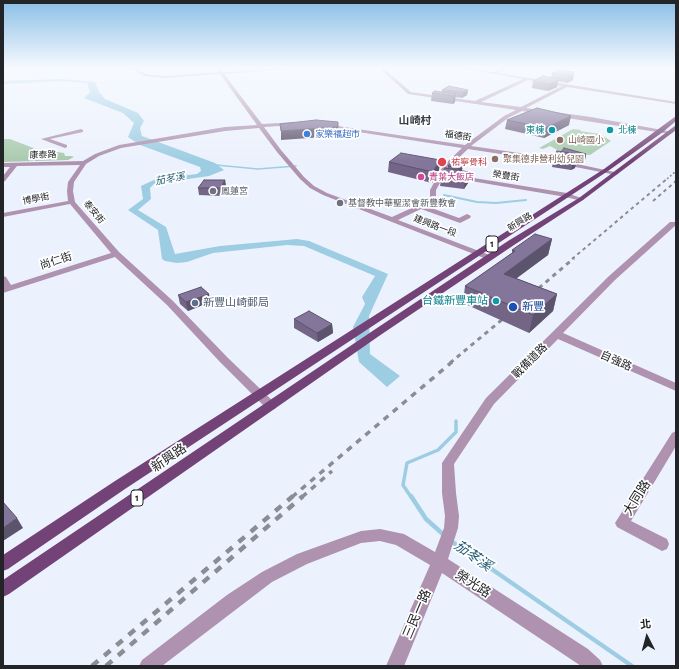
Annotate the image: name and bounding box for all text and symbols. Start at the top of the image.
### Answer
district label: 山崎村 [399,114,431,128]
place label: 東棟 [526,125,544,135]
marker: 東棟 [547,125,557,135]
marker: 北棟 [605,125,615,135]
place label: 北棟 [618,125,636,135]
marker: 家樂福超市 [302,129,312,139]
place label: 家樂福超市 [315,129,360,139]
street label: 福德街 [444,129,472,143]
marker: 山崎國小 [555,135,565,145]
place label: 山崎國小 [568,135,604,145]
street label: 康泰路 [29,149,57,161]
marker: 聚集德非營利幼兒園 [490,154,500,164]
place label: 聚集德非營利幼兒園 [503,154,584,164]
marker: 祐寧骨科 [436,156,448,168]
place label: 祐寧骨科 [451,157,487,167]
street label: 榮豐街 [492,169,520,183]
water label: 茄苳溪 [154,170,186,188]
marker: 青葉大飯店 [416,172,426,182]
place label: 青葉大飯店 [429,172,474,182]
marker: 鳳蓮宮 [208,186,218,196]
place label: 鳳蓮宮 [221,186,248,196]
street label: 博學街 [22,191,50,207]
street label: 泰安街 [81,198,107,226]
marker: 基督教中華聖潔會新豐教會 [335,198,345,208]
place label: 基督教中華聖潔會新豐教會 [348,198,456,208]
street label: 新興路 [506,210,534,234]
street label: 建興路一段 [412,213,458,239]
road number: 1 [486,236,498,252]
street label: 尚仁街 [38,250,74,272]
place label: 台鐵新豐車站 [422,294,488,308]
place label: 新豐山崎郵局 [203,296,269,310]
marker: 台鐵新豐車站 [491,296,501,306]
marker: 新豐山崎郵局 [190,298,200,308]
place label: 新豐 [522,300,544,314]
marker: 新豐 [507,301,519,313]
street label: 戰備道路 [510,341,550,381]
street label: 自強路 [598,348,634,374]
street label: 新興路 [148,441,190,475]
street label: 大同路 [620,477,654,519]
road number: 1 [131,490,143,506]
water label: 茄苳溪 [451,537,495,575]
street label: 榮光路 [452,567,494,601]
street label: 三民一路 [400,587,434,641]
north arrow [627,617,667,657]
text: 北 [640,619,652,631]

